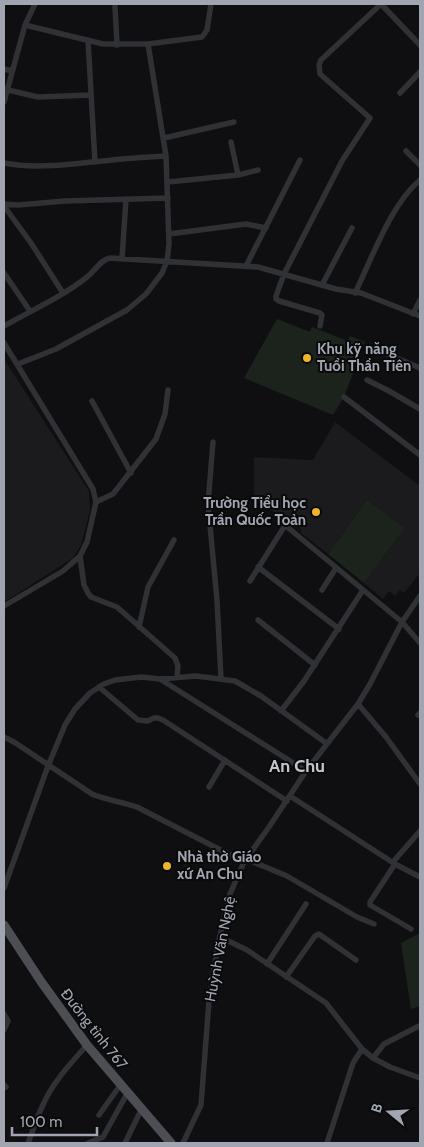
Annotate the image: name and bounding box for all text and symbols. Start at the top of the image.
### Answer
place label: Khu kỹ năng Tuổi Thần Tiên [317,340,411,375]
marker: Khu kỹ năng Tuổi Thần Tiên [301,352,313,364]
place label: Trường Tiểu học Trần Quốc Toản [203,494,306,529]
marker: Trường Tiểu học Trần Quốc Toản [310,506,322,518]
district label: An Chu [269,755,325,777]
place label: Nhà thờ Giáo xứ An Chu [177,848,262,883]
marker: Nhà thờ Giáo xứ An Chu [161,860,173,872]
street label: Huỳnh Văn Nghệ [201,895,239,1003]
street label: Đường tỉnh 767 [57,985,131,1073]
north arrow [364,1087,414,1137]
text: B [367,1101,387,1115]
scale bar [12,1104,98,1136]
text: 100 m [20,1113,62,1131]

